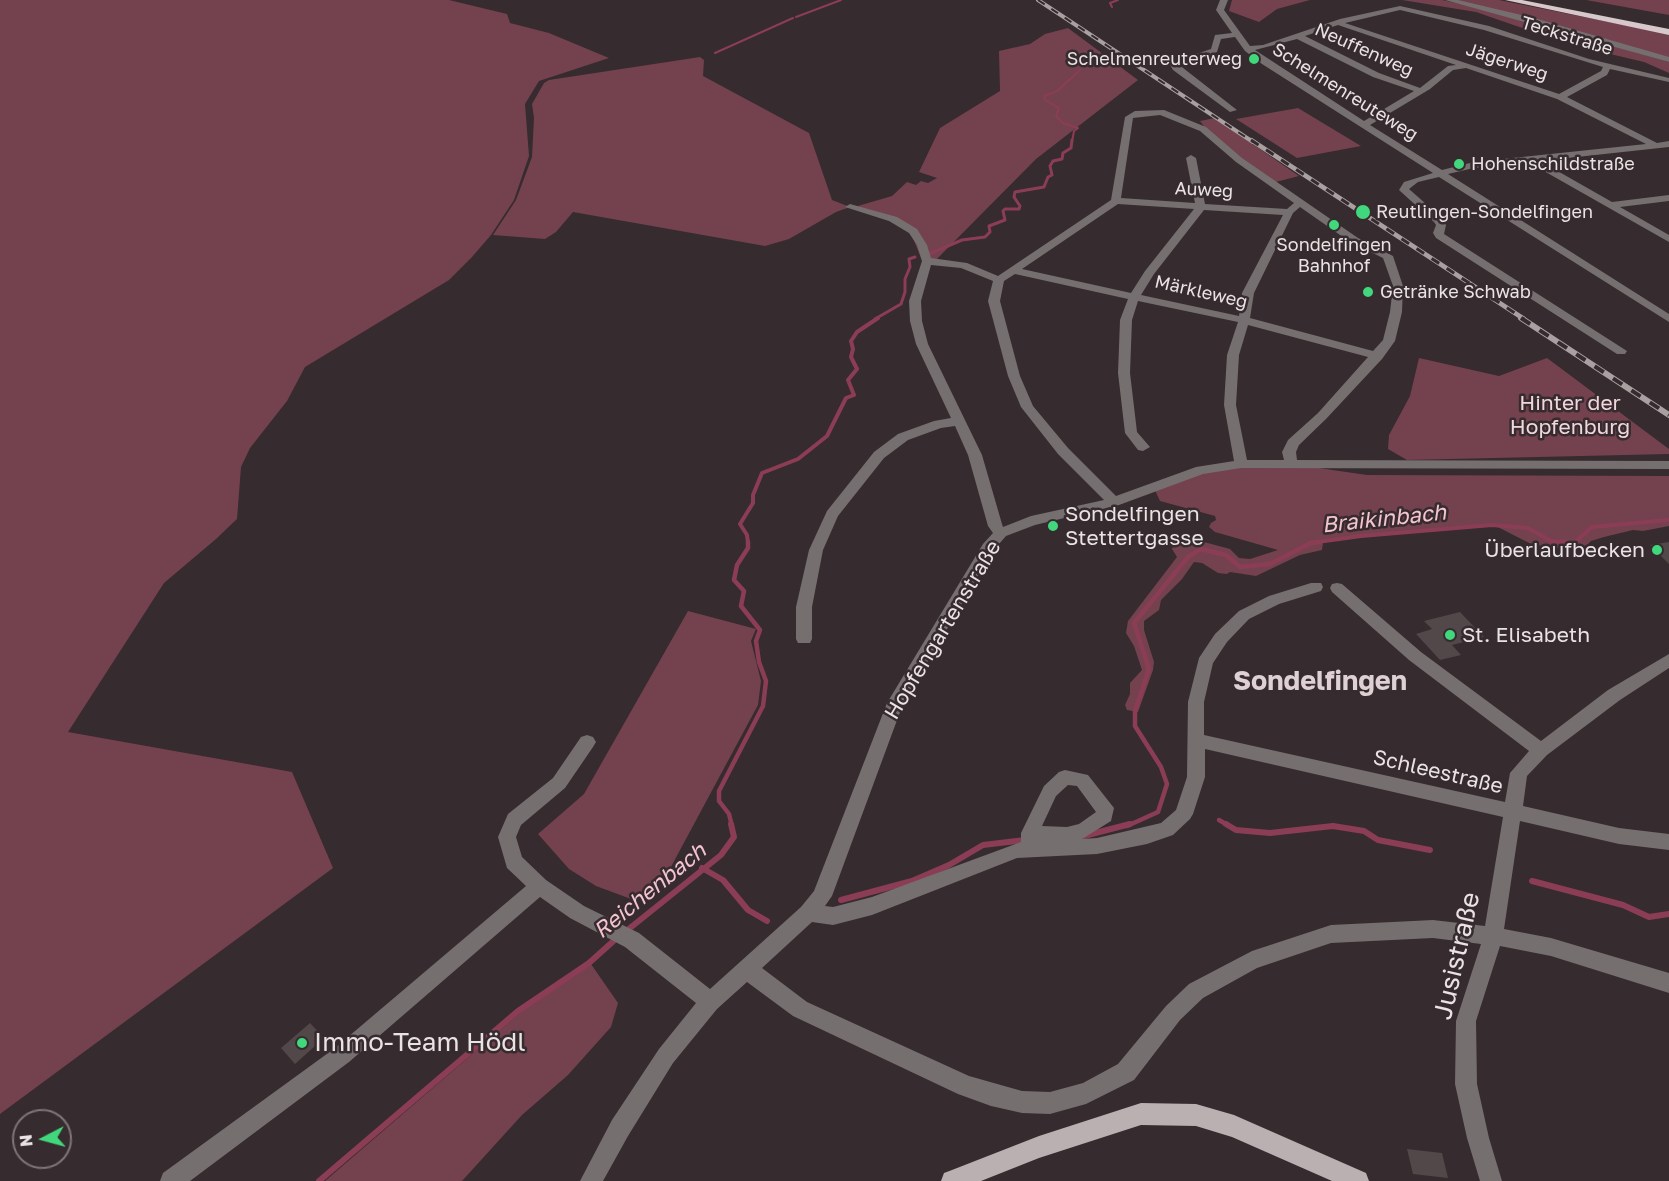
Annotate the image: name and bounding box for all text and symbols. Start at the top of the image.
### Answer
street label: Teckstraße [1519,12,1615,60]
street label: Neuffenweg [1311,19,1417,81]
street label: Schelmenreuteweg [1268,38,1422,146]
street label: Jägerweg [1463,39,1551,85]
place label: Schelmenreuterweg [1067,48,1242,70]
marker: Schelmenreuterweg [1247,52,1261,66]
place label: Hohenschildstraße [1471,153,1635,175]
marker: Hohenschildstraße [1452,157,1466,171]
street label: Auweg [1174,178,1234,202]
place label: Reutlingen-Sondelfingen [1376,201,1593,223]
marker: Reutlingen-Sondelfingen [1354,203,1372,221]
marker: Sondelfingen Bahnhof [1327,218,1341,232]
place label: Sondelfingen Bahnhof [1276,234,1392,276]
street label: Märkleweg [1152,271,1250,313]
place label: Getränke Schwab [1380,281,1531,303]
marker: Getränke Schwab [1361,285,1375,299]
park label: Hinter der Hopfenburg [1510,390,1630,440]
water label: Braikinbach [1321,499,1447,539]
place label: Sondelfingen Stettertgasse [1065,501,1204,551]
marker: Sondelfingen Stettertgasse [1046,519,1060,533]
street label: Hopfengartenstraße [880,536,1006,724]
place label: Überlaufbecken [1484,537,1645,563]
marker: Überlaufbecken [1650,543,1664,557]
place label: St. Elisabeth [1462,622,1590,648]
marker: St. Elisabeth [1443,628,1457,642]
district label: Sondelfingen [1233,665,1407,697]
street label: Schleestraße [1371,745,1505,799]
water label: Reichenbach [589,838,711,944]
street label: Jusistraße [1427,889,1487,1023]
place label: Immo-Team Hödl [314,1027,526,1059]
marker: Immo-Team Hödl [295,1036,309,1050]
north arrow [12,1109,72,1169]
text: N [16,1134,37,1148]

